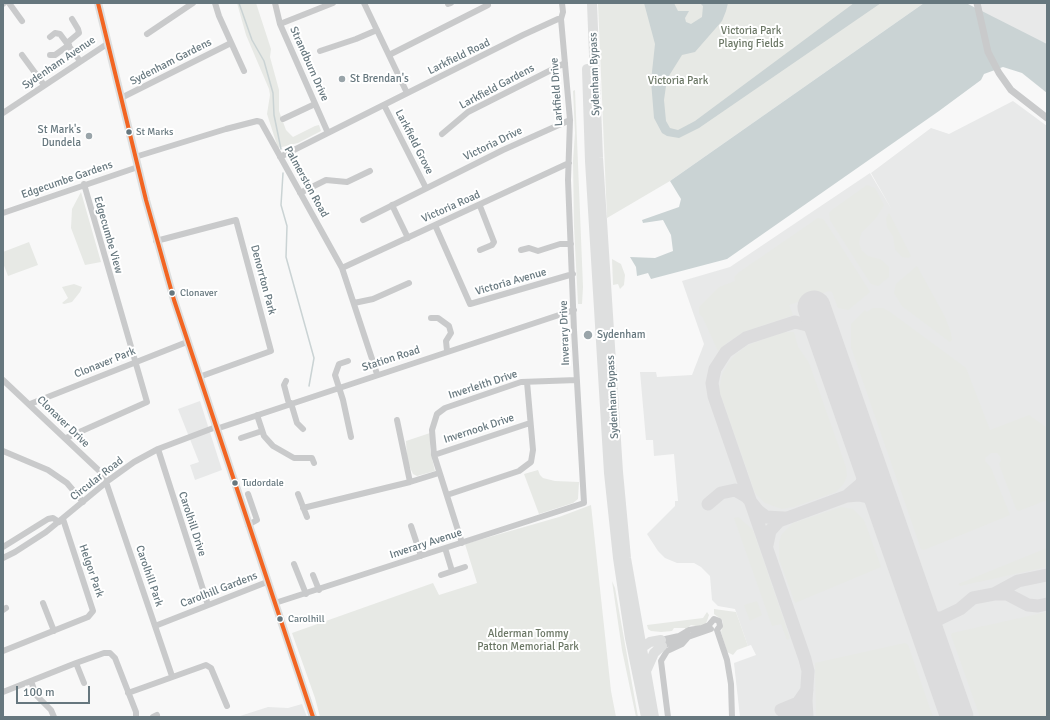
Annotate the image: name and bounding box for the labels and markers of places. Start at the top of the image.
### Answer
place label: St Brendan's [350,72,409,86]
marker: St Brendan's [337,74,347,84]
place label: St Mark's Dundela [38,123,81,149]
place label: St Marks [136,126,173,138]
marker: St Marks [124,127,134,137]
marker: St Mark's Dundela [84,131,94,141]
place label: Clonaver [180,287,218,299]
marker: Clonaver [167,288,177,298]
place label: Sydenham [597,328,646,342]
marker: Sydenham [582,329,594,341]
place label: Tudordale [242,477,284,489]
marker: Tudordale [230,478,240,488]
place label: Carolhill [288,613,325,625]
marker: Carolhill [275,614,285,624]

